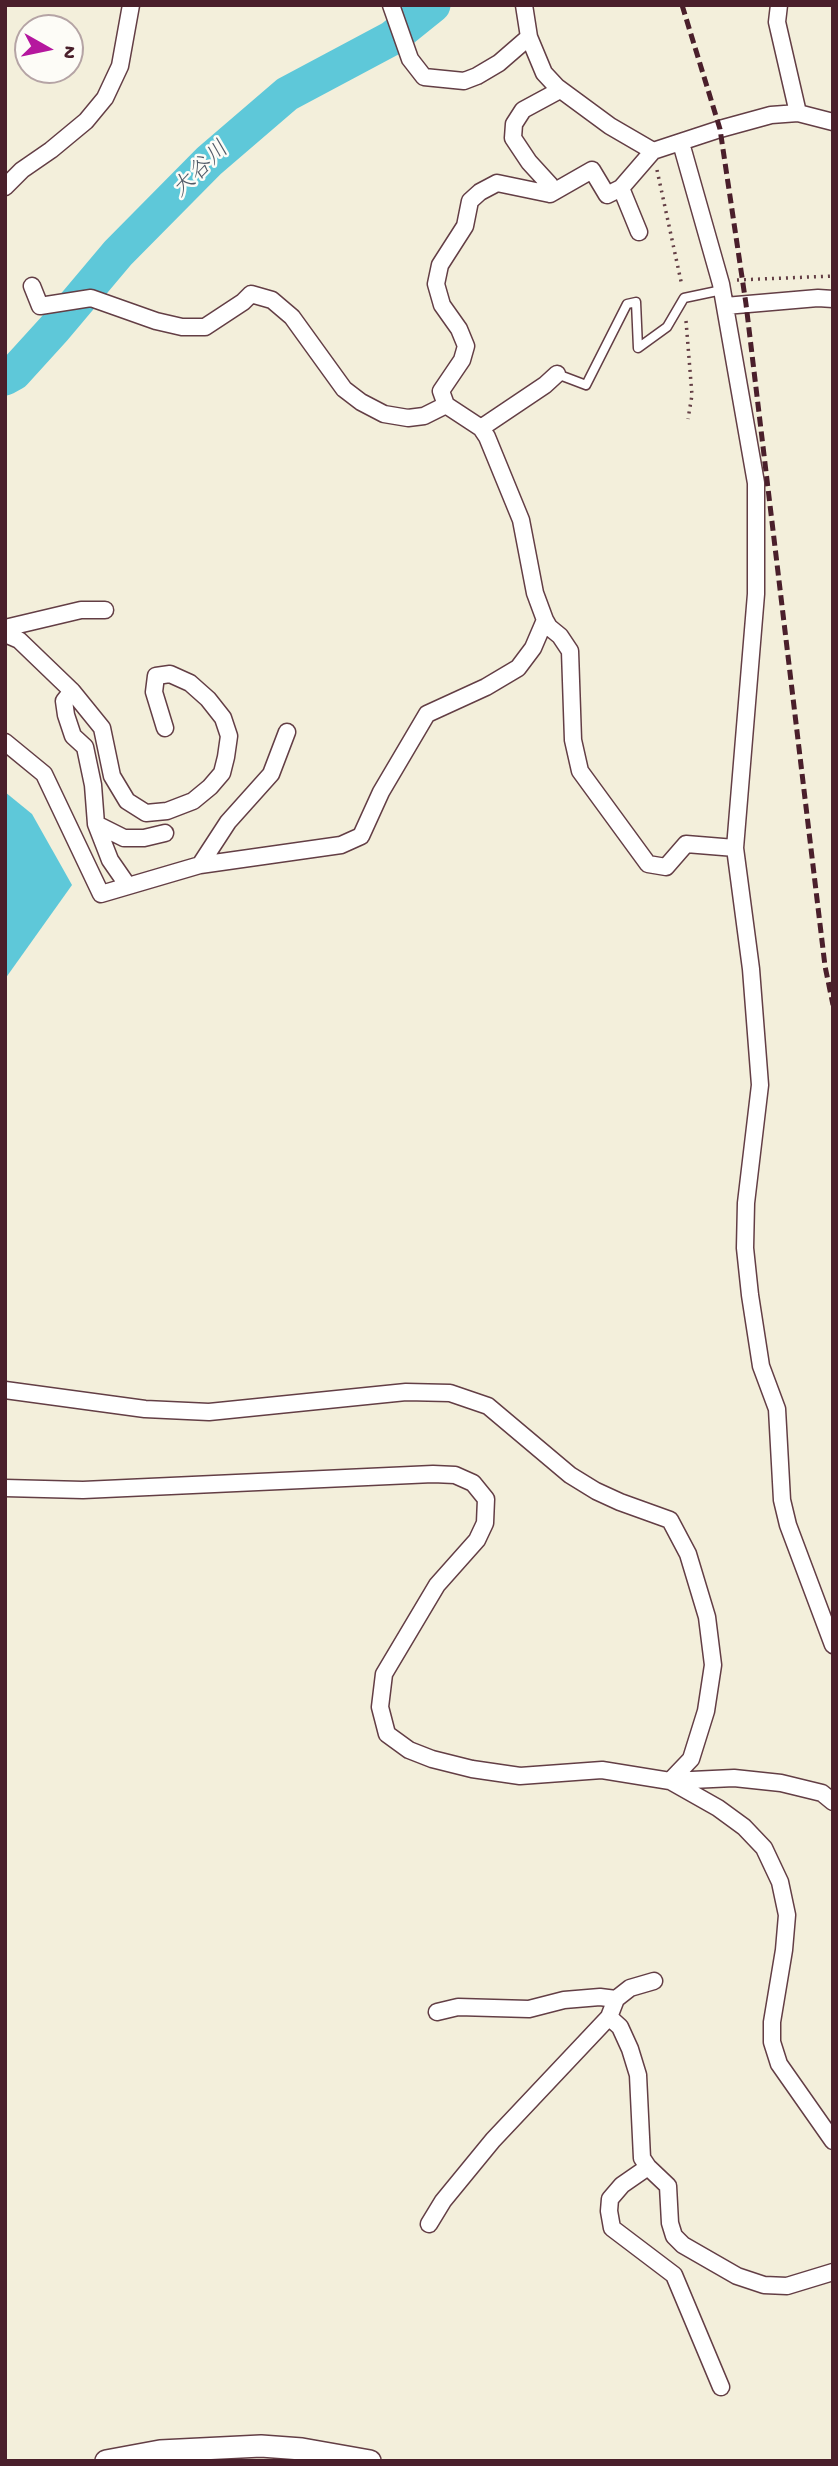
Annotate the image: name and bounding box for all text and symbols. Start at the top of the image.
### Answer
north arrow [14,14,84,84]
text: N [56,44,81,60]
water label: 大谷川 [168,137,236,205]

